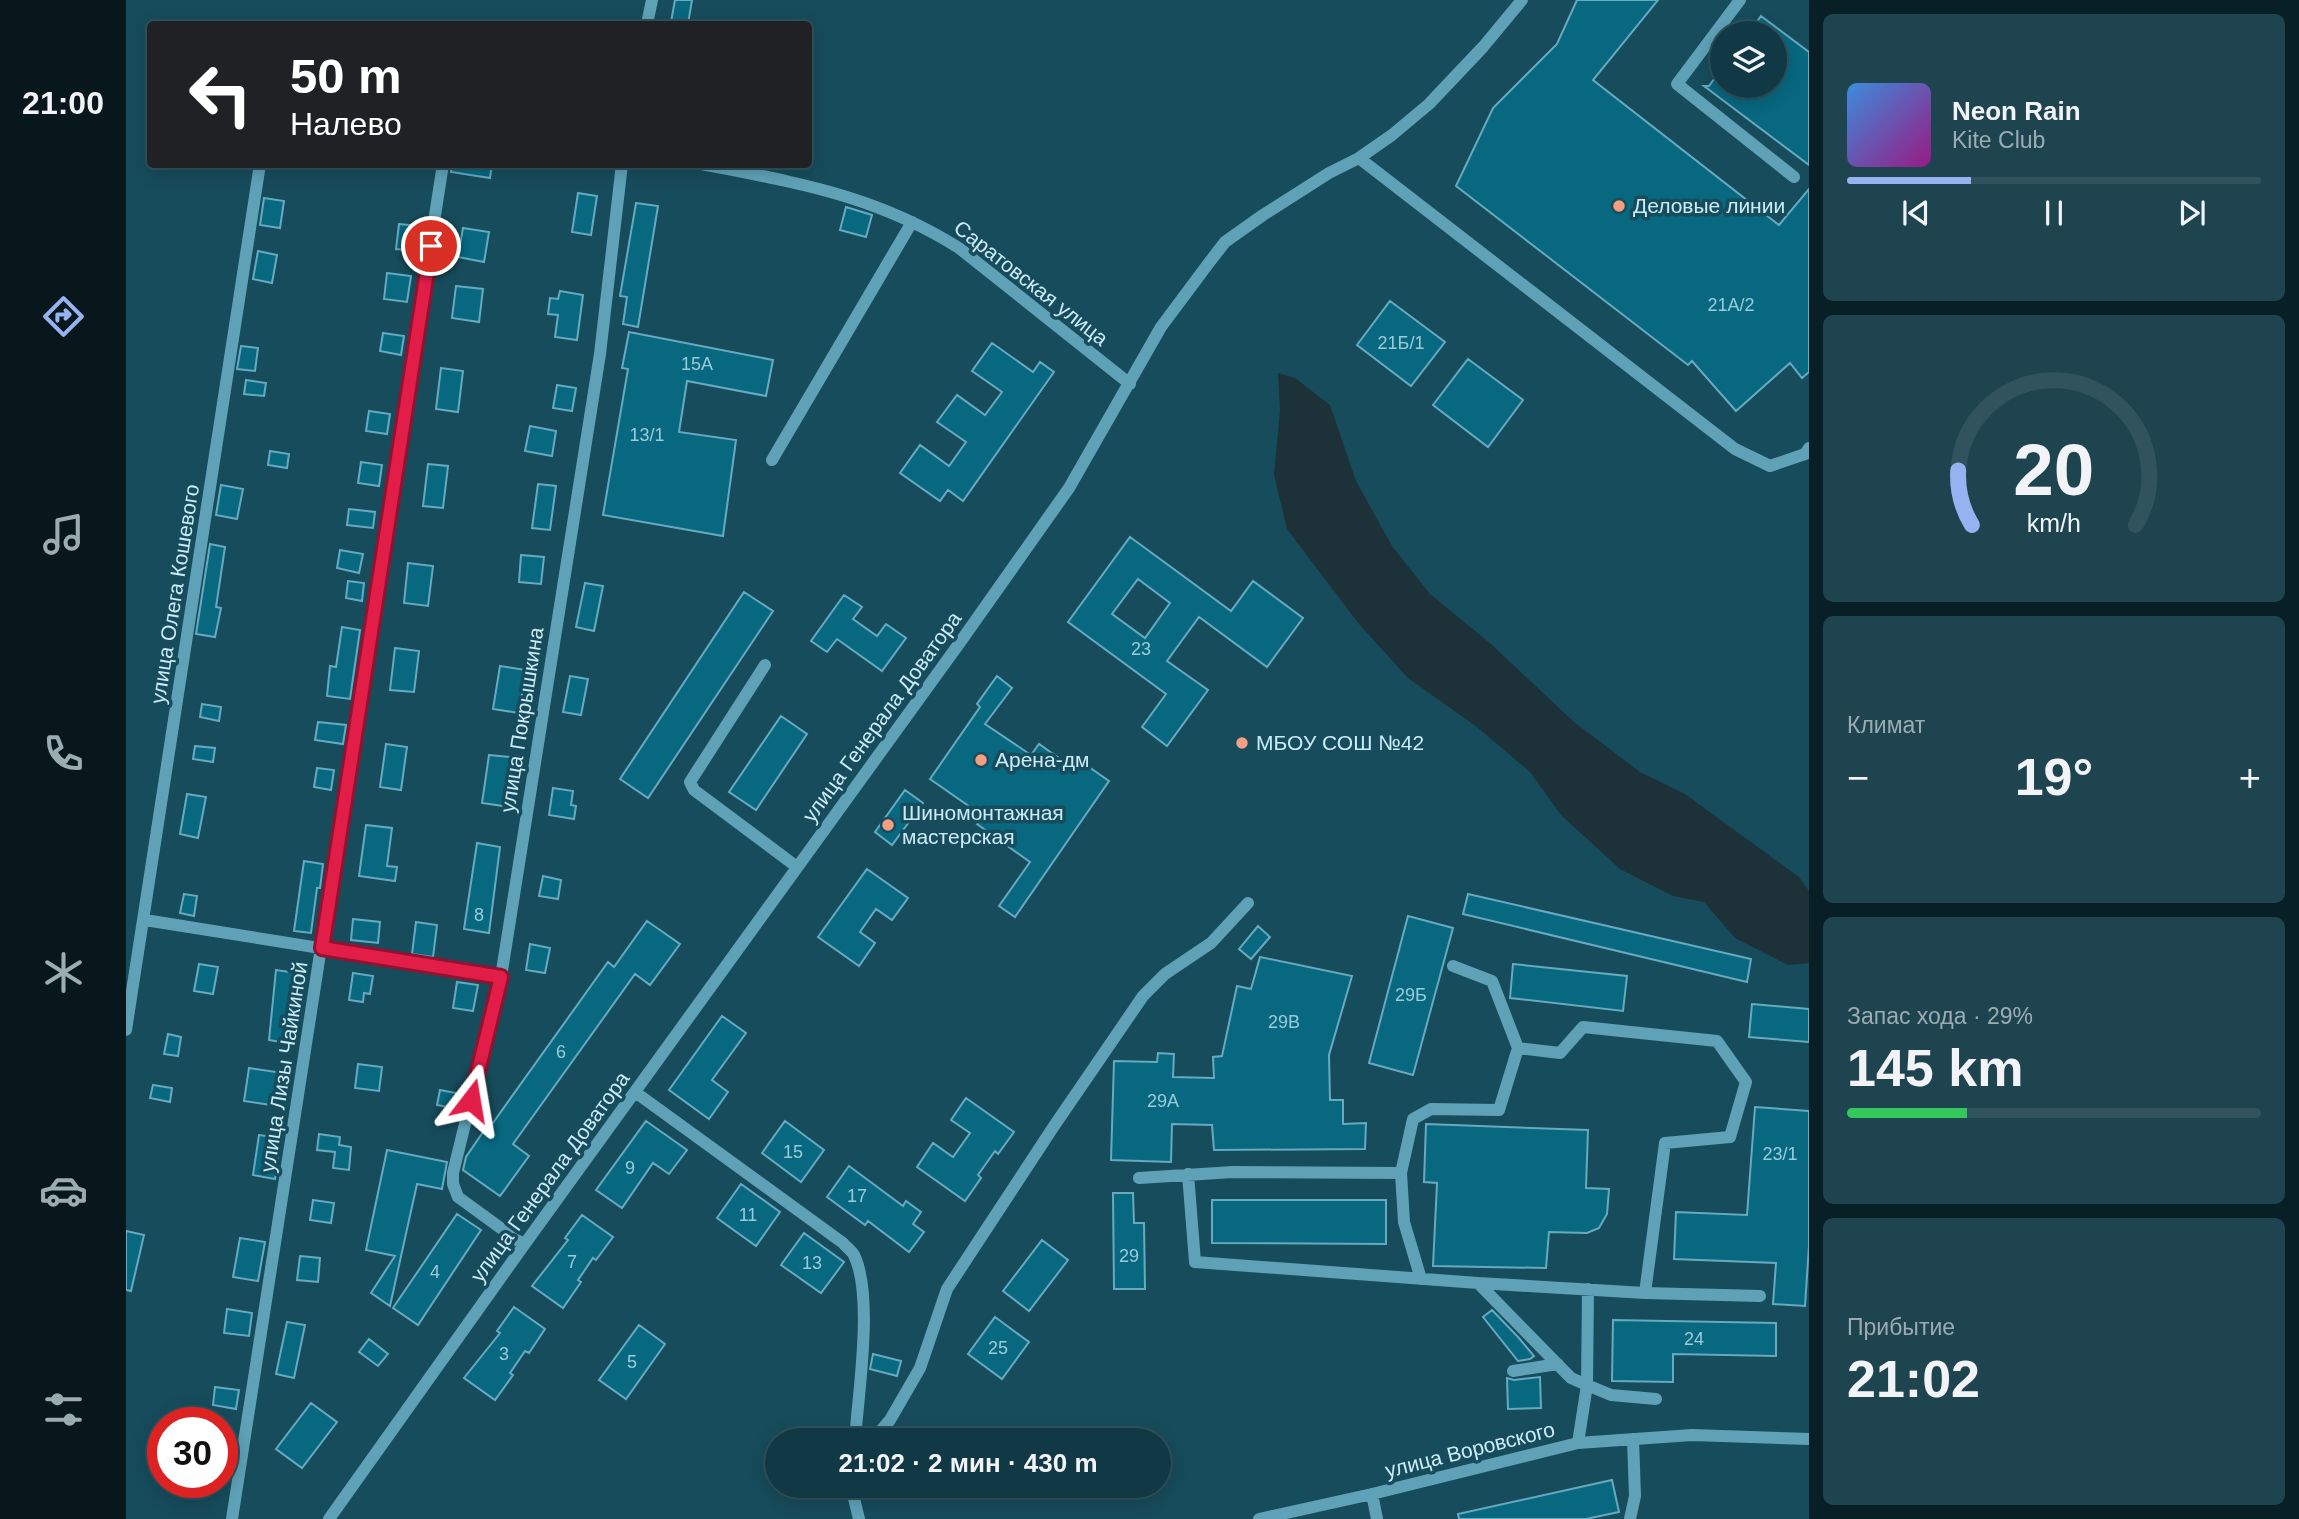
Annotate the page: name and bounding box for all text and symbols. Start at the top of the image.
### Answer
map controls [1710,21,1787,98]
button: layers [1710,21,1787,98]
icon: left [175,49,266,140]
text: 50 m [290,49,402,103]
text: 21:00 [22,85,104,121]
text: Neon Rain [1952,96,2081,126]
text: Налево [290,106,402,142]
text: Kite Club [1952,127,2045,153]
place label: Деловые линии [1633,194,1785,217]
icon: previous [1897,194,1935,232]
icon: pause [2035,194,2073,232]
icon: next [2173,194,2211,232]
marker: Деловые линии [1611,198,1627,214]
street label: Саратовская улица [950,215,1113,350]
pin [401,216,461,276]
icon: arrive [412,227,450,265]
icon: directions [39,292,88,341]
house number: 21А/2 [1707,295,1755,315]
house number: 21Б/1 [1378,333,1424,353]
house number: 15А [681,354,713,374]
house number: 13/1 [629,425,665,445]
text: 20 [2014,429,2094,510]
street label: улица Олега Кошевого [146,482,203,705]
text: km/h [2027,508,2081,536]
icon: music [39,510,88,559]
street label: улица Генерала Доватора [798,607,966,826]
street label: улица Покрышкина [495,625,548,814]
house number: 23 [1131,639,1151,659]
text: Климат [1847,712,1925,738]
icon: phone [39,729,88,778]
place label: МБОУ СОШ №42 [1256,731,1424,754]
marker: МБОУ СОШ №42 [1234,735,1250,751]
place label: Арена-дм [995,748,1089,771]
text: 19° [2015,748,2093,806]
marker: Арена-дм [973,752,989,768]
text: − [1847,757,1869,799]
text: + [2239,757,2261,799]
place label: Шиномонтажная мастерская [902,801,1064,848]
marker: Шиномонтажная мастерская [880,817,896,833]
house number: 8 [474,905,484,925]
icon: climate [39,948,88,997]
street label: улица Лизы Чайкиной [255,960,312,1174]
house number: 29Б [1395,985,1427,1005]
text: Запас хода · 29% [1847,1003,2033,1029]
house number: 29В [1268,1012,1300,1032]
text: 145 km [1847,1039,2023,1097]
house number: 6 [556,1042,566,1062]
position arrow [434,1063,508,1137]
street label: улица Генерала Доватора [466,1067,634,1286]
house number: 29А [1147,1091,1179,1111]
house number: 15 [783,1142,803,1162]
house number: 23/1 [1762,1144,1798,1164]
house number: 9 [625,1158,635,1178]
icon: car [39,1166,88,1215]
house number: 17 [847,1186,867,1206]
house number: 11 [739,1205,757,1225]
house number: 29 [1119,1246,1139,1266]
house number: 7 [567,1252,577,1272]
house number: 13 [802,1253,822,1273]
house number: 4 [430,1262,440,1282]
text: Прибытие [1847,1314,1955,1340]
house number: 24 [1684,1329,1704,1349]
house number: 25 [988,1338,1008,1358]
house number: 3 [499,1344,509,1364]
text: 21:02 [1847,1350,1980,1408]
house number: 5 [627,1352,637,1372]
icon: filters [39,1385,88,1434]
speed limit sign: 30 [147,1407,238,1498]
street label: улица Воровского [1383,1417,1557,1482]
text: 21:02 · 2 мин · 430 m [838,1448,1098,1478]

